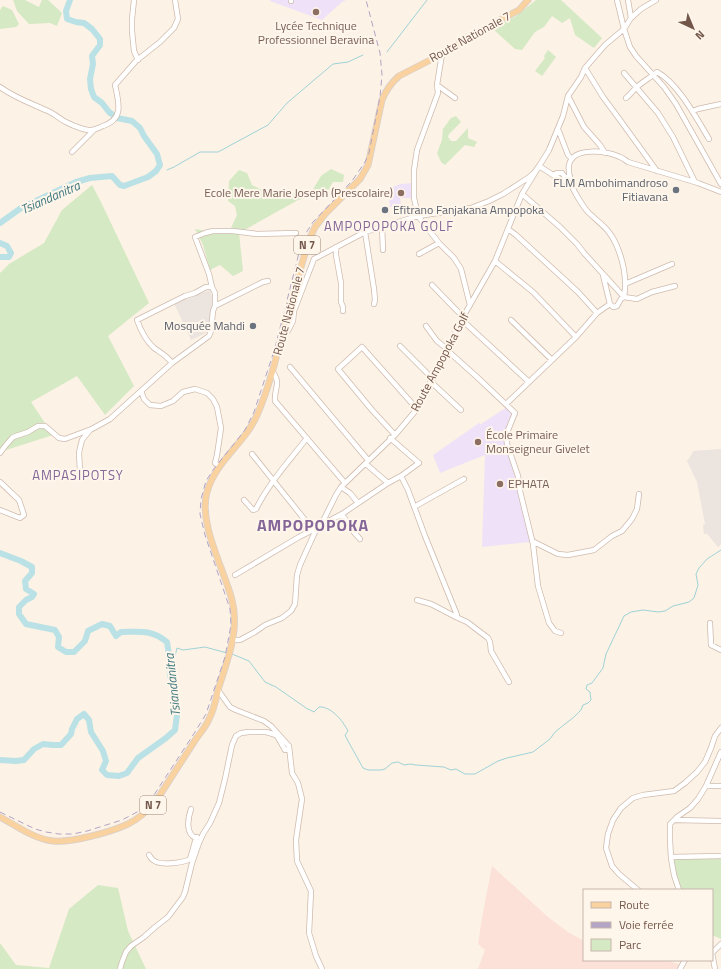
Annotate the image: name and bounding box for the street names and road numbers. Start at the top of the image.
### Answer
street label: Route Nationale 7 [425,6,514,67]
road number: N 7 [294,236,320,254]
street label: Route Nationale 7 [268,265,309,357]
street label: Route Ampopoka Golf [405,309,474,415]
road number: N 7 [140,796,166,814]

